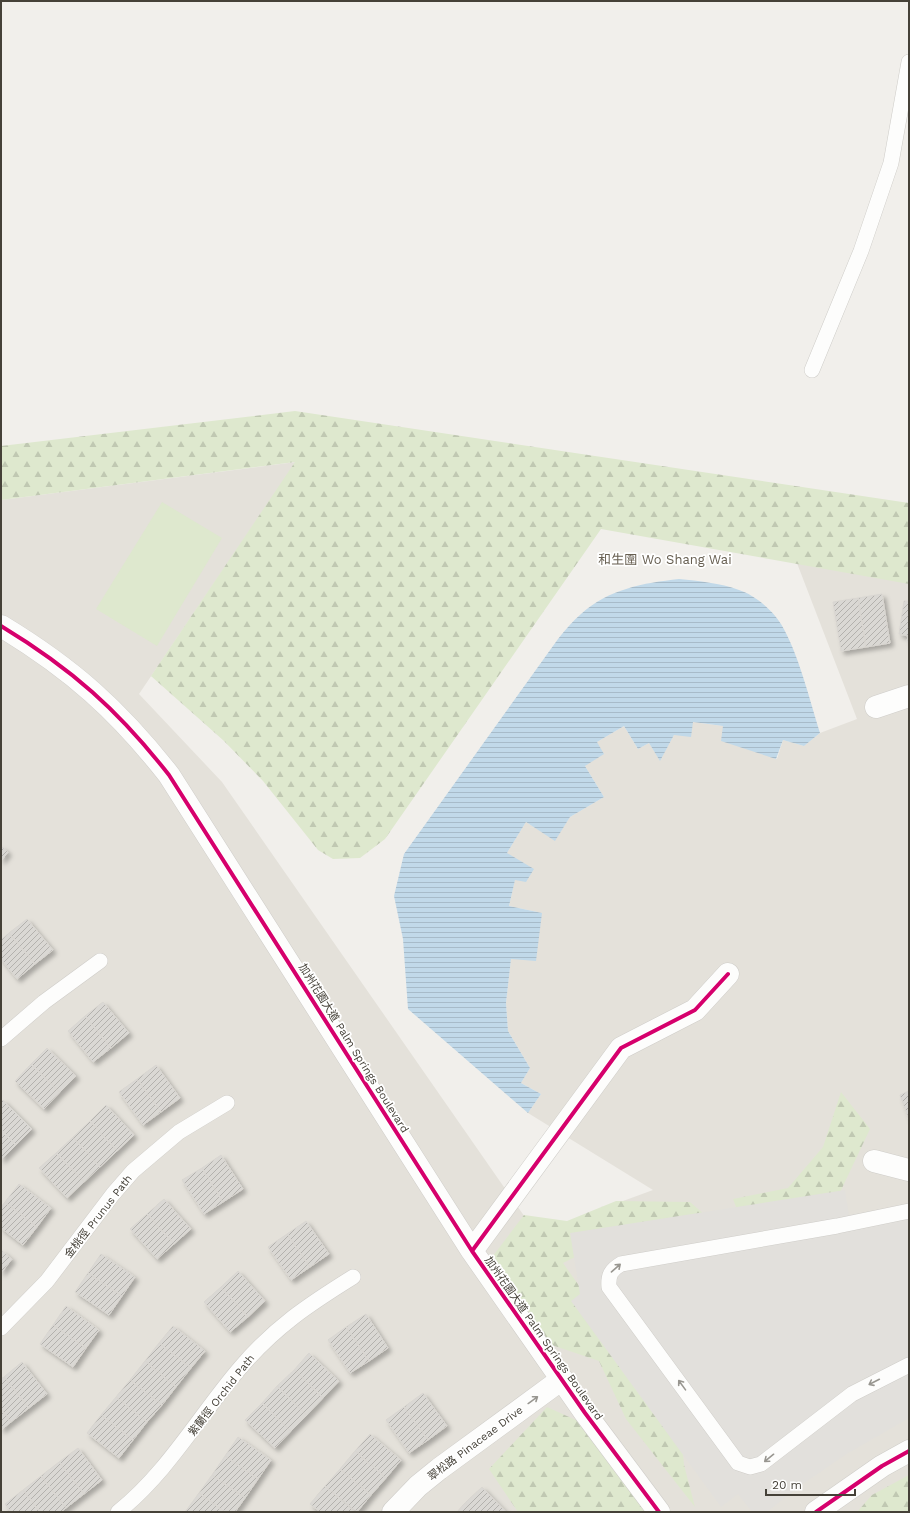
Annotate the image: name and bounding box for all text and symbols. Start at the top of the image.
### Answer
district label: 和生圍 Wo Shang Wai [598,552,732,567]
street label: 加州花園大道 Palm Springs Boulevard [296,961,411,1135]
street label: 金桃徑 Prunus Path [62,1172,135,1261]
street label: 加州花園大道 Palm Springs Boulevard [482,1254,605,1423]
one-way arrow [611,1264,621,1273]
street label: 紫蘭徑 Orchid Path [186,1352,257,1439]
one-way arrow [868,1379,880,1386]
one-way arrow [677,1380,686,1391]
one-way arrow [527,1396,538,1405]
street label: 翠松路 Pinaceae Drive [425,1403,525,1483]
one-way arrow [763,1453,774,1462]
scale bar [766,1471,855,1497]
text: 20 m [772,1478,802,1492]

